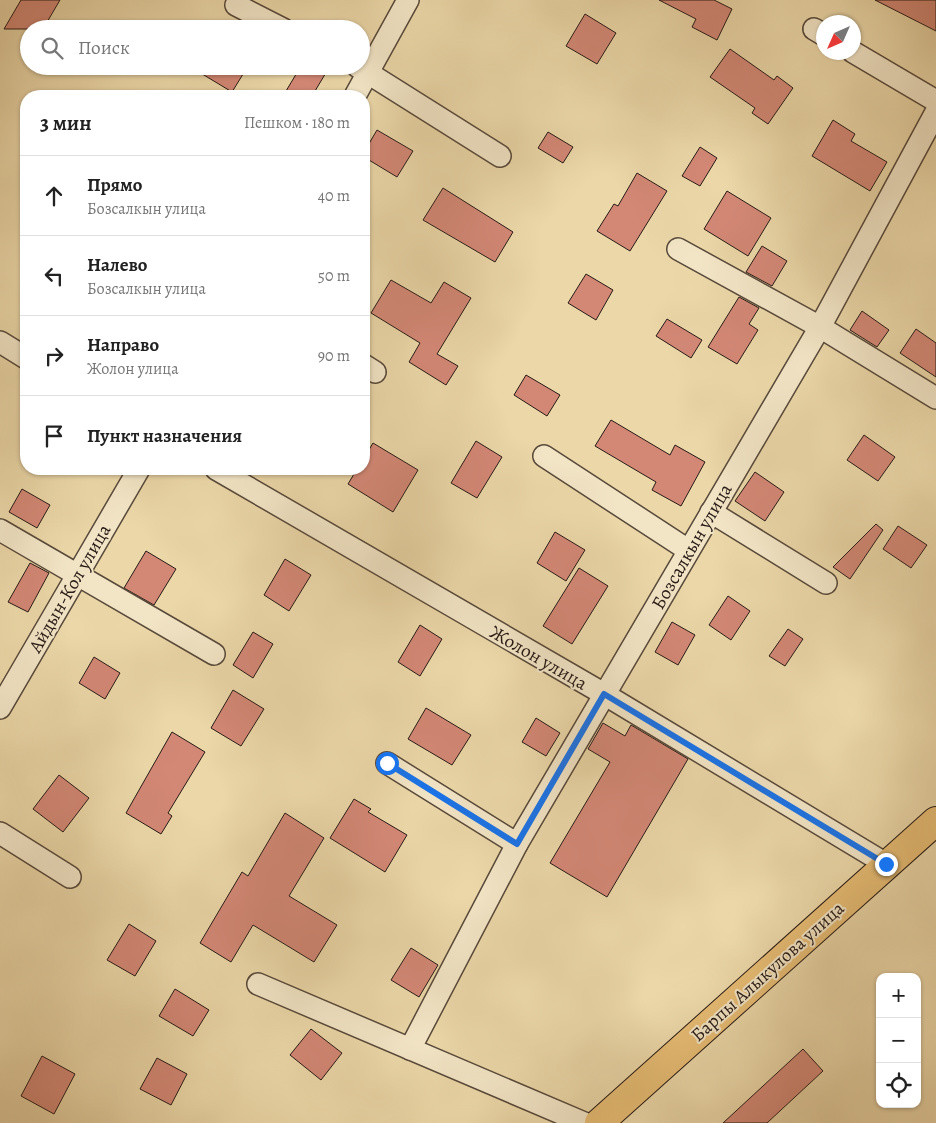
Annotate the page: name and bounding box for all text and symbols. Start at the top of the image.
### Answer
north arrow [816,15,861,60]
search box [20,20,370,75]
icon: search [38,34,66,62]
text: Поиск [78,35,130,61]
text: 3 мин [40,109,92,137]
text: Пешком · 180 m [244,112,350,134]
text: Прямо [87,172,142,198]
icon: ahead [40,182,68,210]
text: 40 m [318,185,350,207]
text: Бозсалкын улица [87,198,206,220]
text: Налево [87,252,147,278]
icon: left [40,262,68,290]
text: 50 m [318,265,350,287]
text: Бозсалкын улица [87,278,206,300]
text: Направо [87,332,159,358]
icon: right [40,342,68,370]
text: 90 m [318,345,350,367]
text: Жолон улица [87,358,179,380]
icon: arrive [40,422,68,450]
text: Пункт назначения [87,423,242,449]
street label: Бозсалкын улица [645,479,739,614]
street label: Айдын-Кол улица [22,519,117,658]
street label: Жолон улица [485,619,592,696]
route start [376,752,399,775]
route end [875,853,898,876]
street label: Барпы Алыкулова улица [685,896,850,1048]
map controls [876,973,921,1108]
button: + [876,973,921,1018]
button: − [876,1018,921,1063]
button: locate [876,1063,921,1108]

